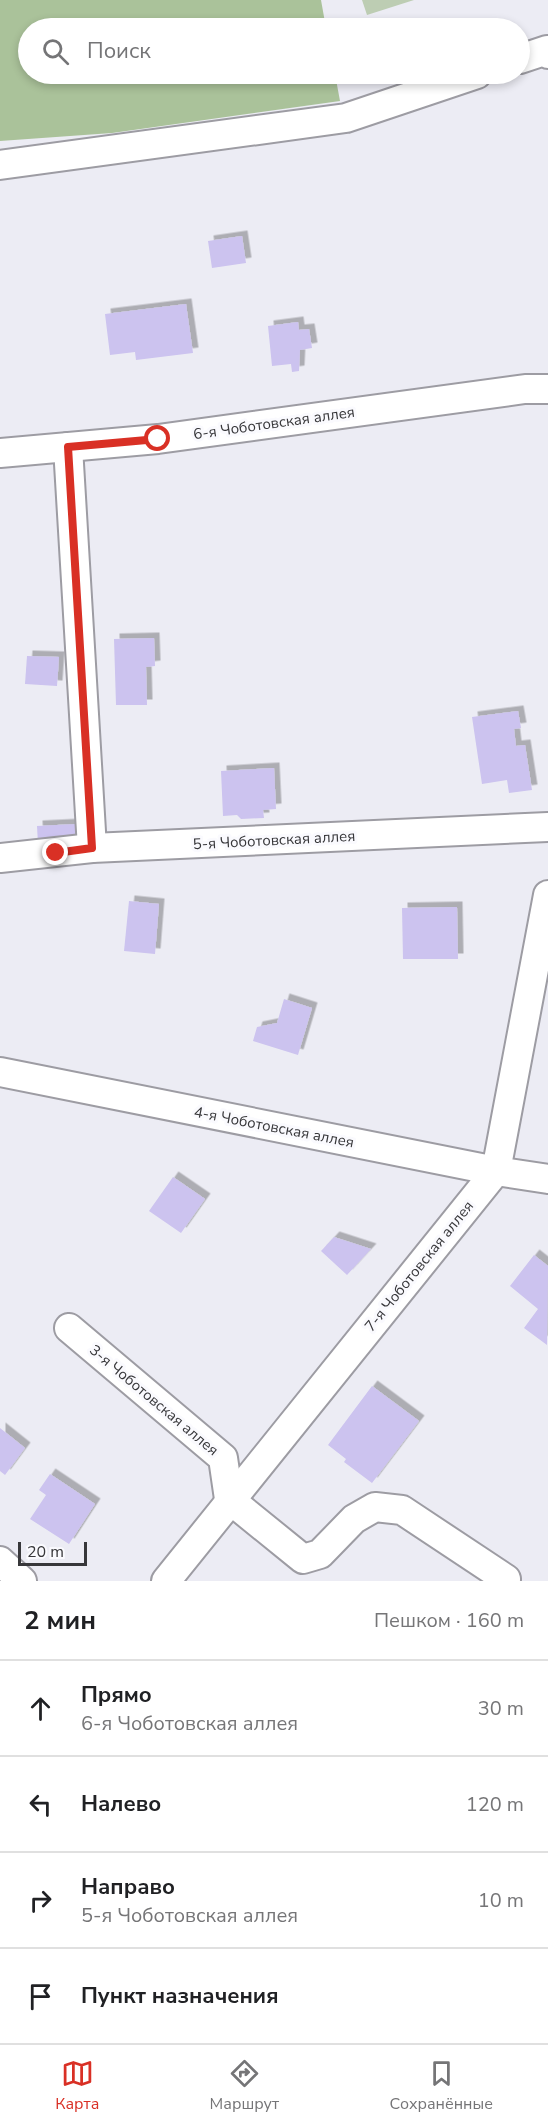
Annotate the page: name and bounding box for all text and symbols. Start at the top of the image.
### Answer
search box [18,18,530,84]
icon: search [39,35,72,68]
text: Поиск [87,36,151,66]
street label: 6-я Чоботовская аллея [192,402,356,444]
route start [144,425,170,451]
street label: 5-я Чоботовская аллея [192,826,356,854]
route end [42,839,68,865]
street label: 4-я Чоботовская аллея [192,1102,356,1152]
street label: 7-я Чоботовская аллея [360,1196,478,1336]
street label: 3-я Чоботовская аллея [85,1340,223,1460]
scale bar [18,1539,87,1566]
text: 20 m [27,1541,64,1563]
text: 2 мин [24,1603,96,1638]
text: Пешком · 160 m [374,1607,524,1634]
text: Прямо [81,1680,152,1710]
icon: ahead [24,1692,57,1725]
text: 30 m [478,1695,524,1722]
text: 6-я Чоботовская аллея [81,1710,298,1737]
icon: left [24,1788,57,1821]
text: Налево [81,1789,161,1819]
text: 120 m [466,1791,524,1818]
text: Направо [81,1872,175,1902]
icon: right [24,1884,57,1917]
text: 10 m [478,1887,524,1914]
text: 5-я Чоботовская аллея [81,1902,298,1929]
icon: arrive [24,1980,57,2013]
text: Пункт назначения [81,1981,279,2011]
tab: Карта [55,2057,99,2115]
tab: Маршрут [210,2057,279,2115]
tab: Сохранённые [389,2057,493,2115]

